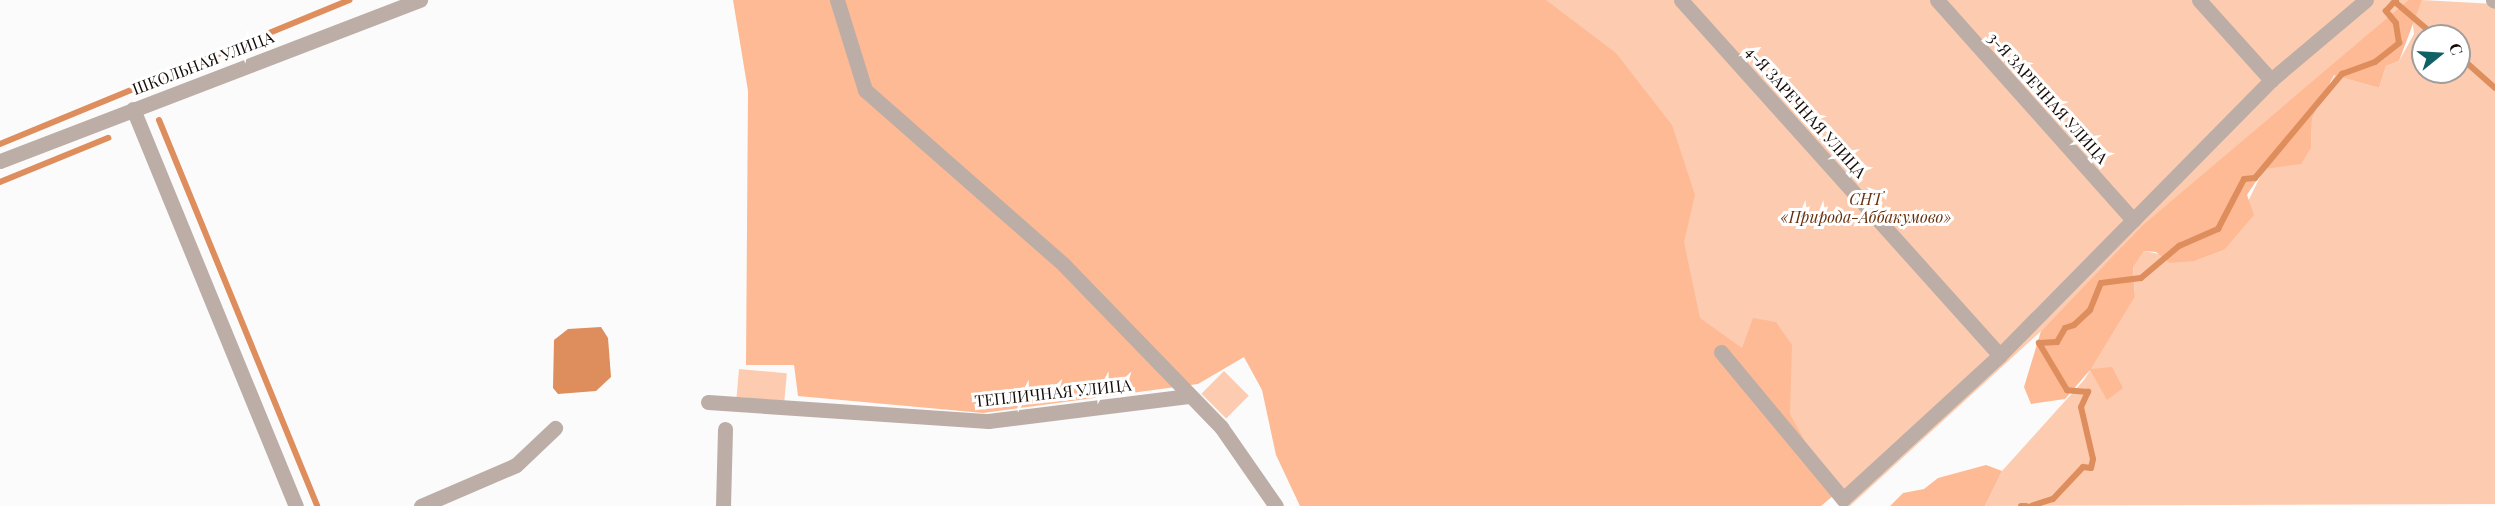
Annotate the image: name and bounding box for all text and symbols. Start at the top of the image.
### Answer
north arrow [2411,24,2471,84]
street label: ШКОЛЬНАЯ УЛИЦА [130,27,276,99]
street label: 3-Я ЗАРЕЧНАЯ УЛИЦА [1984,28,2112,168]
text: С [2445,40,2468,58]
street label: 4-Я ЗАРЕЧНАЯ УЛИЦА [1742,42,1870,182]
park label: СНТ «Природа-Аббакумово» [1780,189,1952,227]
street label: ТЕПЛИЧНАЯ УЛИЦА [974,375,1132,411]

